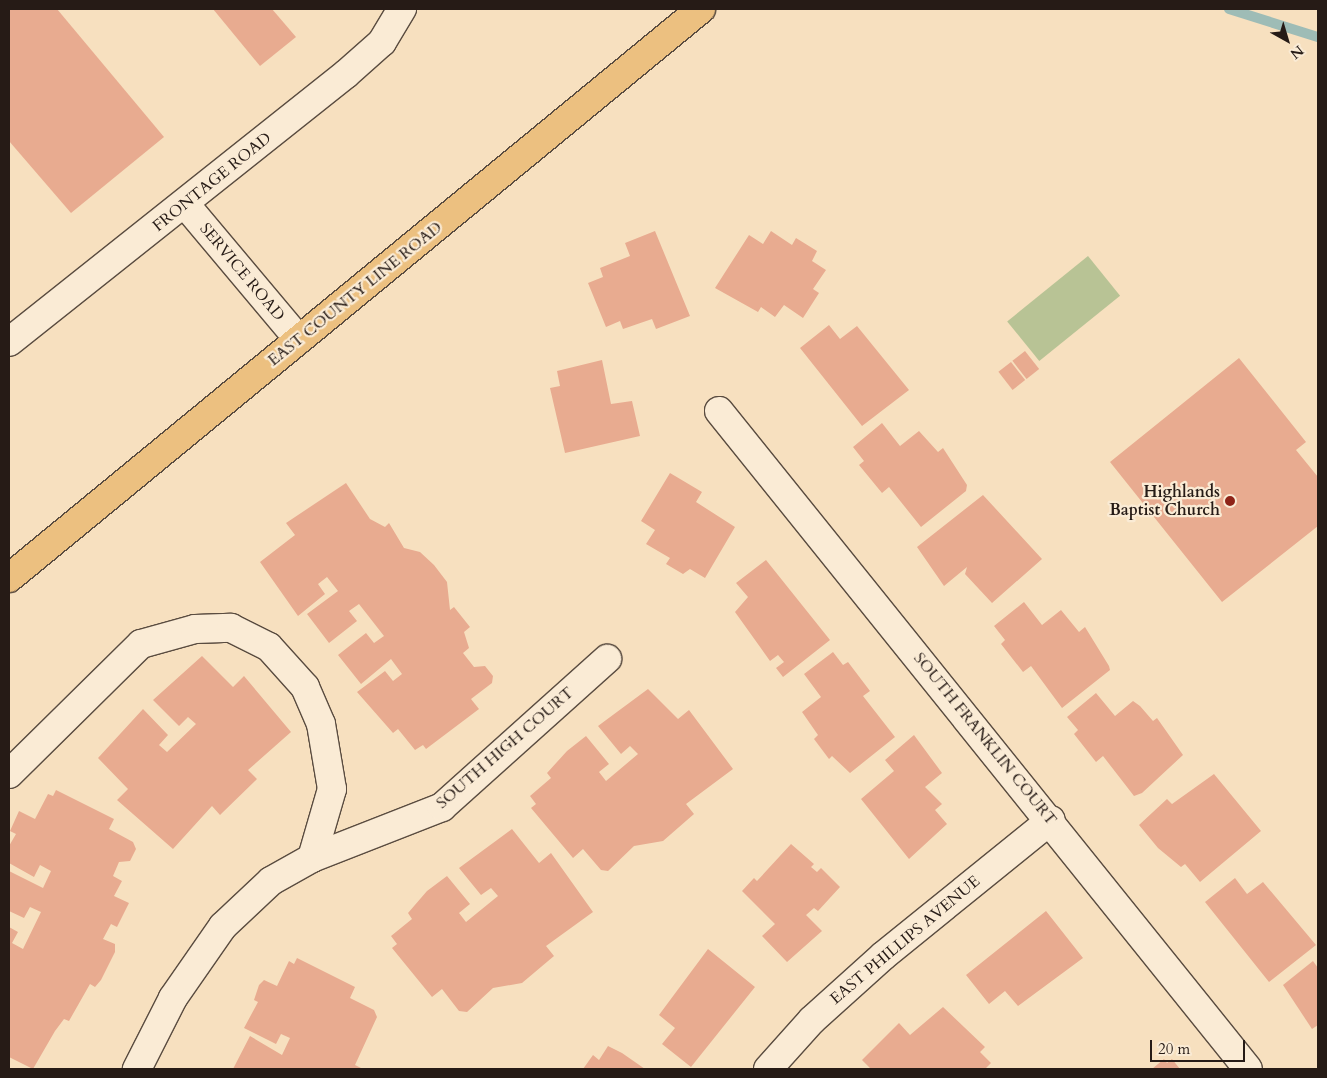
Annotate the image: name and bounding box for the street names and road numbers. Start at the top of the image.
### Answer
street label: FRONTAGE ROAD [149,128,275,236]
street label: EAST COUNTY LINE ROAD [264,218,446,370]
street label: SERVICE ROAD [195,219,289,325]
street label: SOUTH FRANKLIN COURT [909,649,1061,829]
street label: SOUTH HIGH COURT [433,683,577,813]
street label: EAST PHILLIPS AVENUE [826,872,984,1008]

